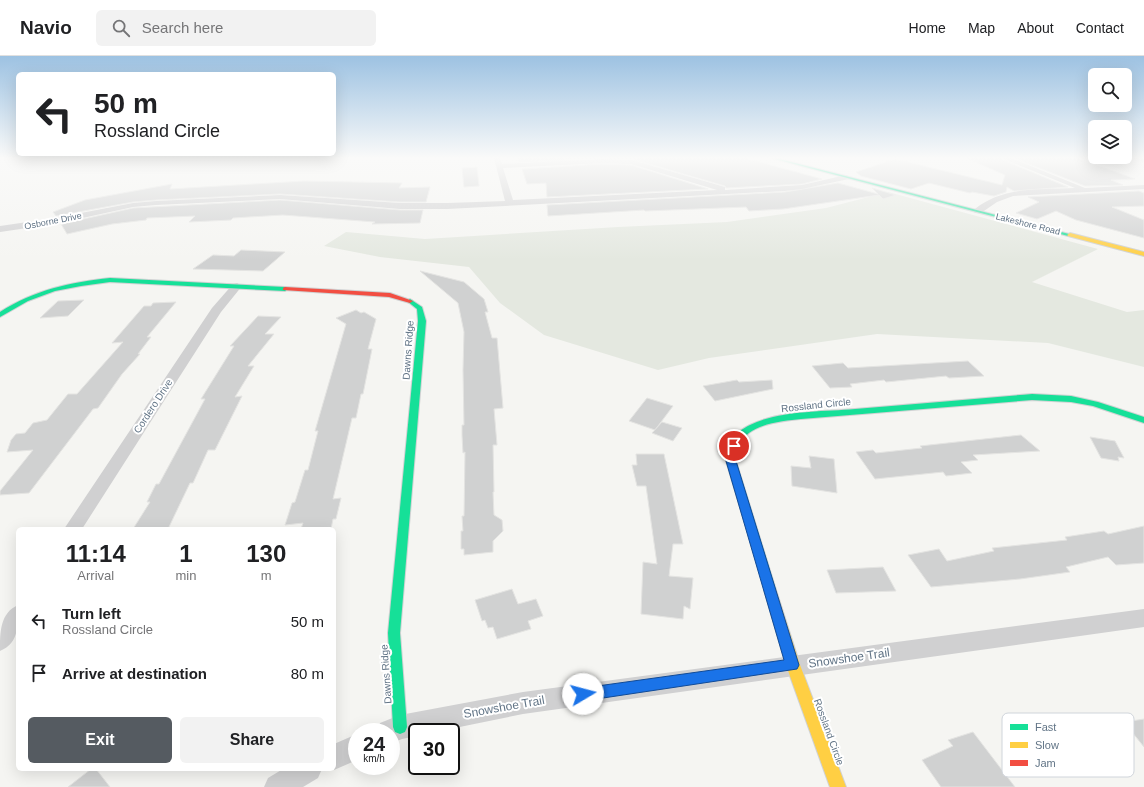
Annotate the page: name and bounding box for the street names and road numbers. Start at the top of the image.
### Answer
street label: Osborne Drive [24,211,82,231]
street label: Lakeshore Road [995,211,1061,237]
street label: Dawns Ridge [400,320,416,380]
street label: Cordero Drive [131,377,175,435]
street label: Rossland Circle [781,396,852,414]
street label: Dawns Ridge [378,644,394,704]
street label: Snowshoe Trail [807,645,891,671]
street label: Snowshoe Trail [462,693,546,721]
street label: Rossland Circle [812,697,846,767]

